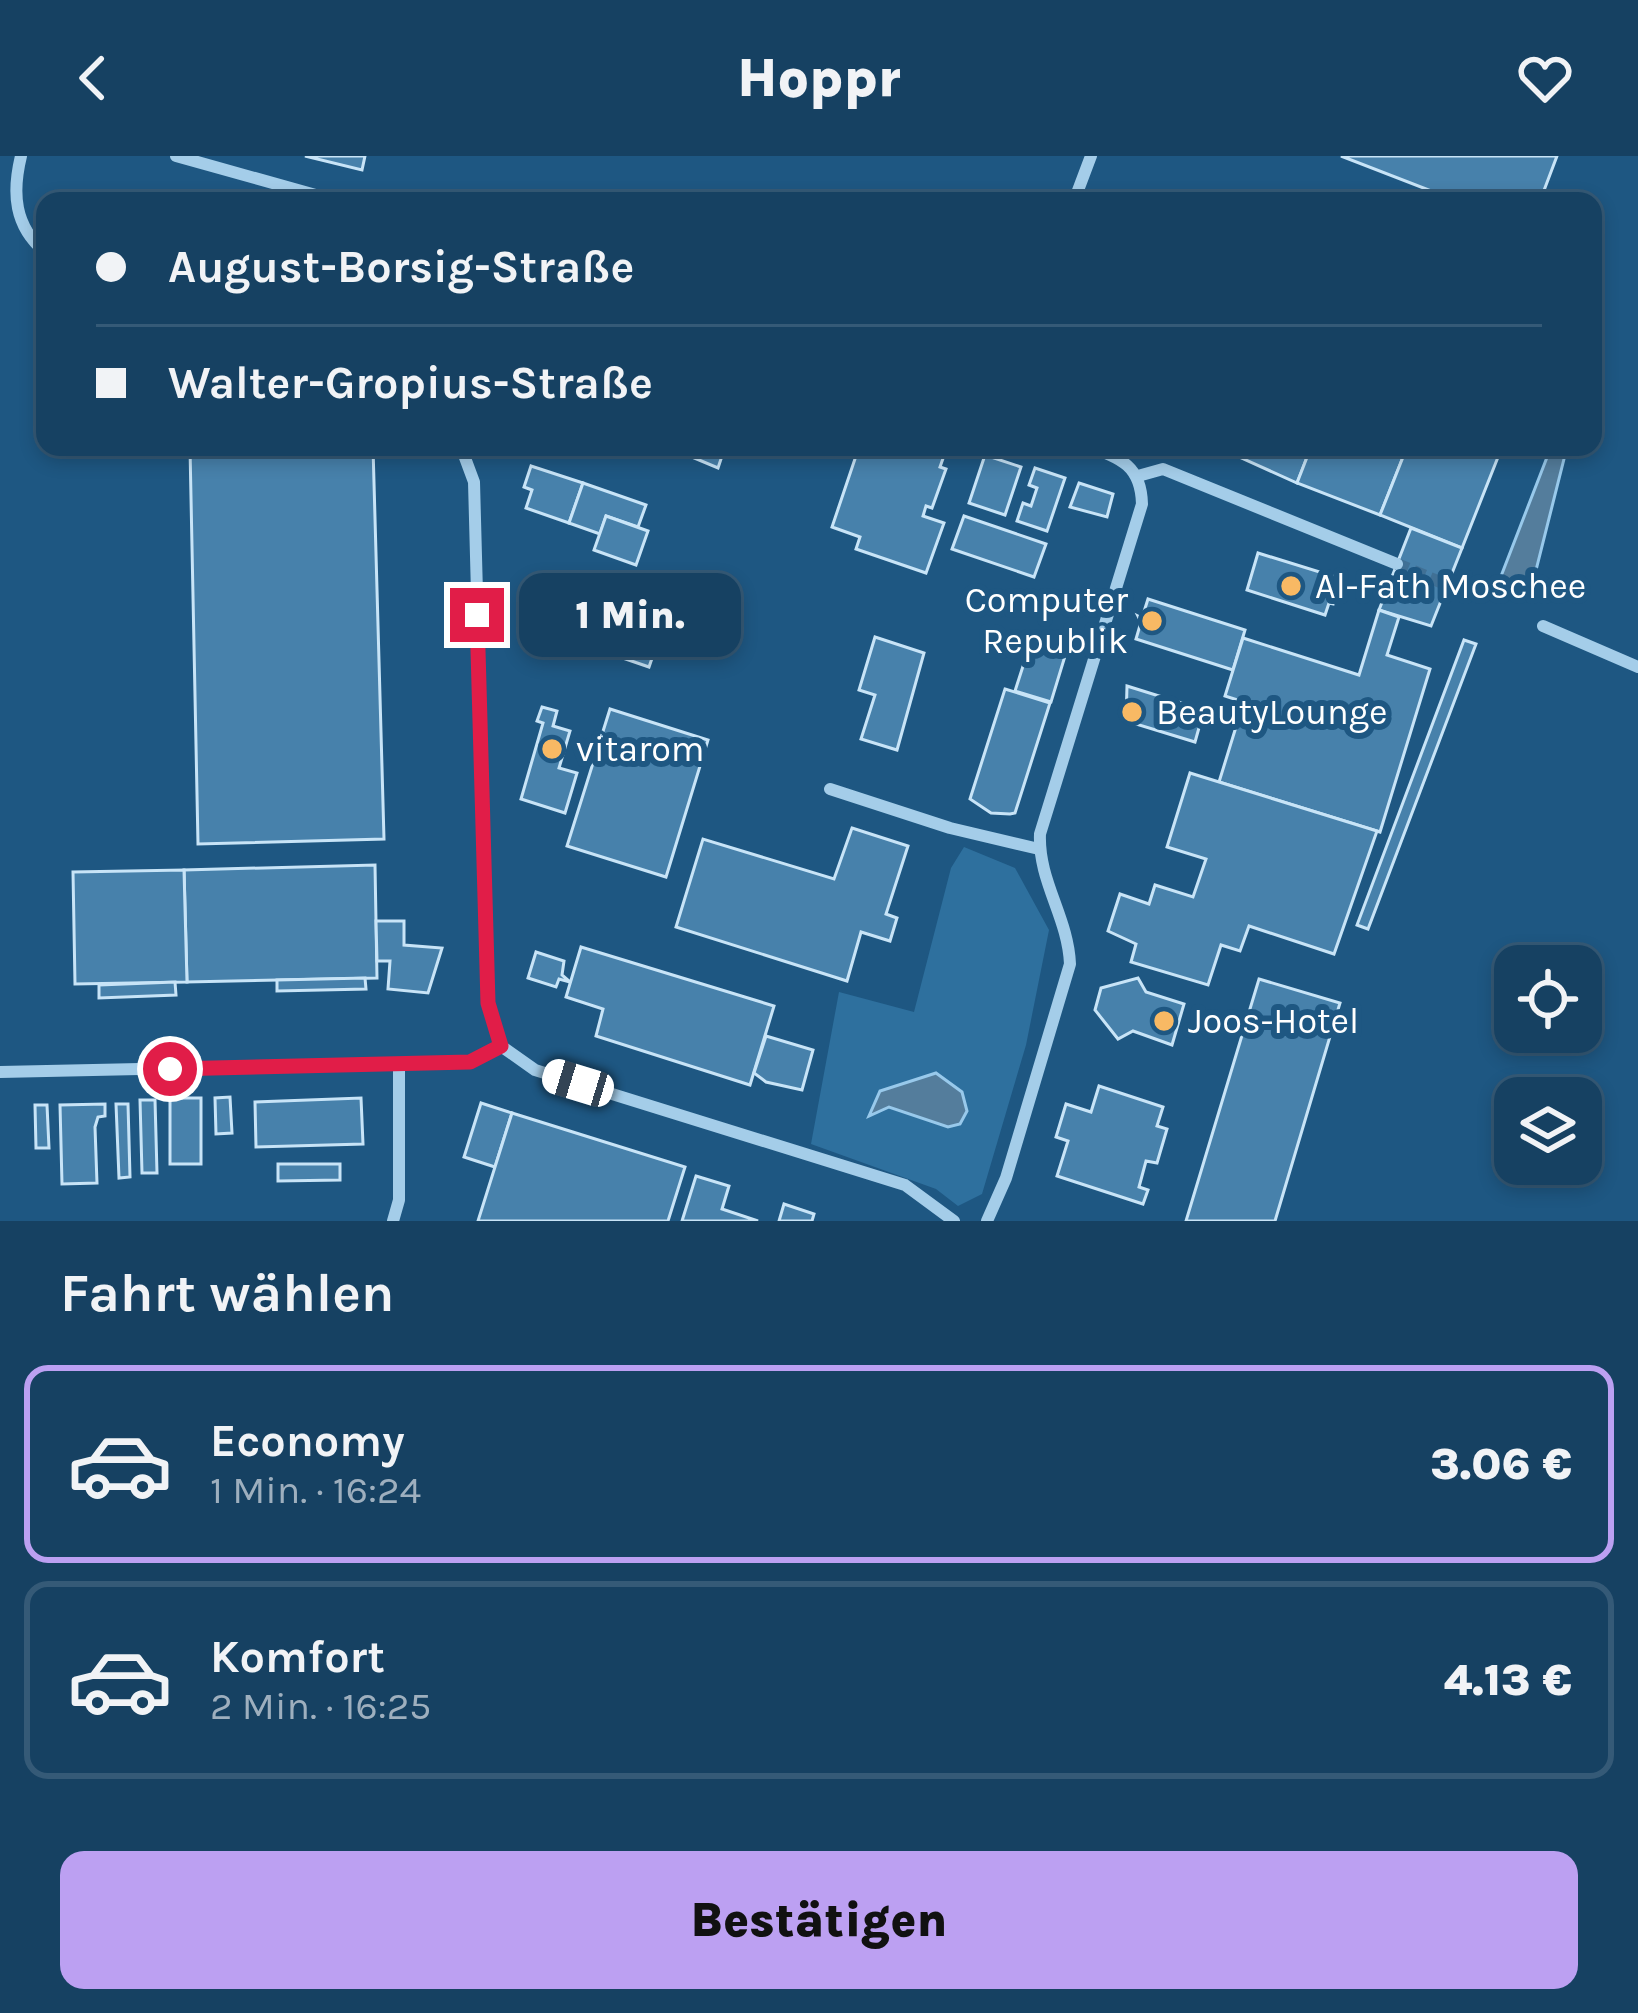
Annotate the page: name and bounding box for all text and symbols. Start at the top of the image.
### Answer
icon: back [60,45,126,111]
icon: heart [1512,45,1578,111]
text: Hoppr [737,46,901,110]
text: August-Borsig-Straße [168,241,634,293]
text: Walter-Gropius-Straße [168,357,653,409]
place label: Al-Fath Moschee [1315,565,1586,607]
callout: 1 Min. [519,573,741,657]
marker: Al-Fath Moschee [1278,573,1304,599]
place label: Computer Republik [965,579,1129,662]
route end [450,588,504,642]
text: 1 Min. [575,592,685,638]
marker: Computer Republik [1139,608,1165,634]
place label: BeautyLounge [1156,691,1388,733]
marker: BeautyLounge [1119,699,1145,725]
place label: vitarom [576,728,705,770]
marker: vitarom [539,736,565,762]
map controls [1494,945,1602,1185]
button: locate [1494,945,1602,1053]
place label: Joos-Hotel [1188,1000,1359,1042]
marker: Joos-Hotel [1151,1008,1177,1034]
route start [143,1042,197,1096]
car [538,1055,618,1111]
button: layers [1494,1077,1602,1185]
text: Fahrt wählen [60,1261,394,1325]
icon: car [66,1410,174,1518]
text: Economy [210,1415,405,1467]
text: 3.06 € [1430,1438,1572,1490]
text: 1 Min. · 16:24 [210,1467,421,1513]
icon: car [66,1626,174,1734]
text: Komfort [210,1631,385,1683]
text: 4.13 € [1444,1654,1572,1706]
text: 2 Min. · 16:25 [210,1683,431,1729]
button: Bestätigen [60,1851,1578,1989]

